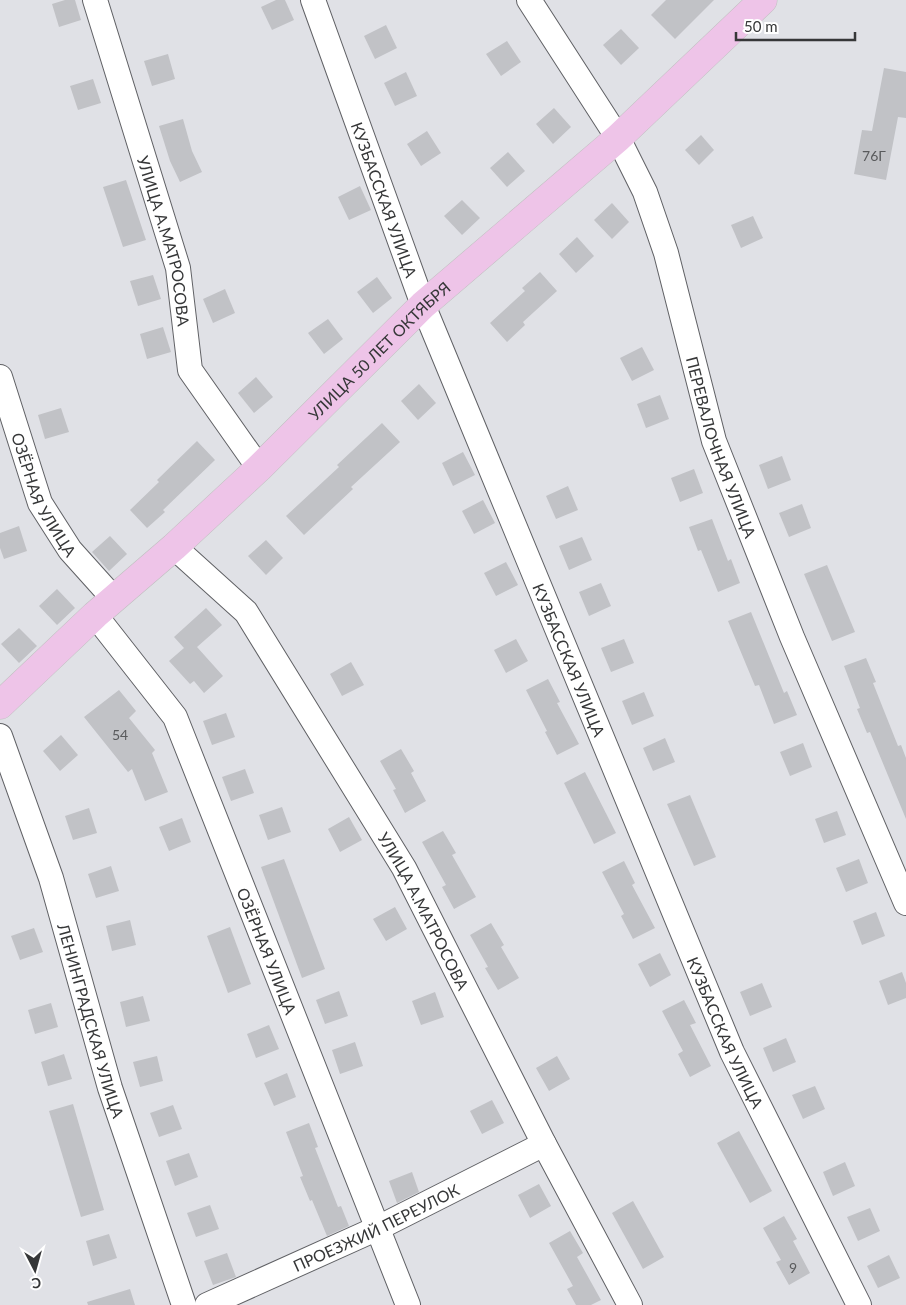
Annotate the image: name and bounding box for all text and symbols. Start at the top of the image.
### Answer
scale bar [736,10,855,42]
text: 50 m [744,17,778,35]
street label: КУЗБАССКАЯ УЛИЦА [348,119,422,280]
house number: 76Г [862,147,886,164]
street label: УЛИЦА А.МАТРОСОВА [134,153,194,327]
street label: УЛИЦА 50 ЛЕТ ОКТЯБРЯ [304,277,453,424]
street label: ПЕРЕВАЛОЧНАЯ УЛИЦА [683,354,761,540]
street label: ОЗЁРНАЯ УЛИЦА [9,430,81,560]
street label: КУЗБАССКАЯ УЛИЦА [530,580,610,739]
house number: 54 [112,726,128,743]
street label: УЛИЦА А.МАТРОСОВА [375,828,474,993]
street label: ОЗЁРНАЯ УЛИЦА [234,885,301,1017]
street label: ЛЕНИНГРАДСКАЯ УЛИЦА [54,920,129,1120]
street label: КУЗБАССКАЯ УЛИЦА [684,954,768,1111]
street label: ПРОЕЗЖИЙ ПЕРЕУЛОК [290,1179,462,1275]
north arrow [10,1245,60,1295]
house number: 9 [789,1259,797,1276]
text: С [30,1274,42,1292]

